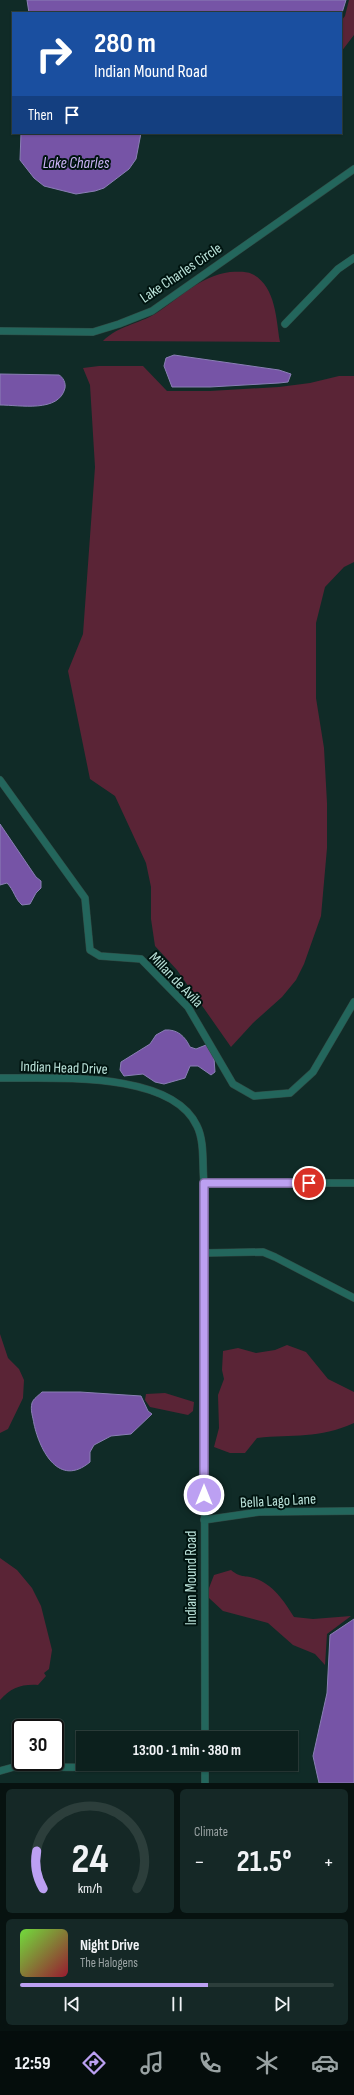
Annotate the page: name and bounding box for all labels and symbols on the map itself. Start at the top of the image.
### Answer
water label: Lake Charles [43,154,110,173]
street label: Lake Charles Circle [136,239,226,307]
street label: Millan de Avila [145,948,207,1012]
street label: Indian Head Drive [20,1057,108,1079]
pin [292,1166,326,1200]
position arrow [183,1474,225,1516]
street label: Bella Lago Lane [240,1490,316,1512]
street label: Indian Mound Road [182,1531,201,1625]
speed limit sign: 30 [12,1719,64,1771]

